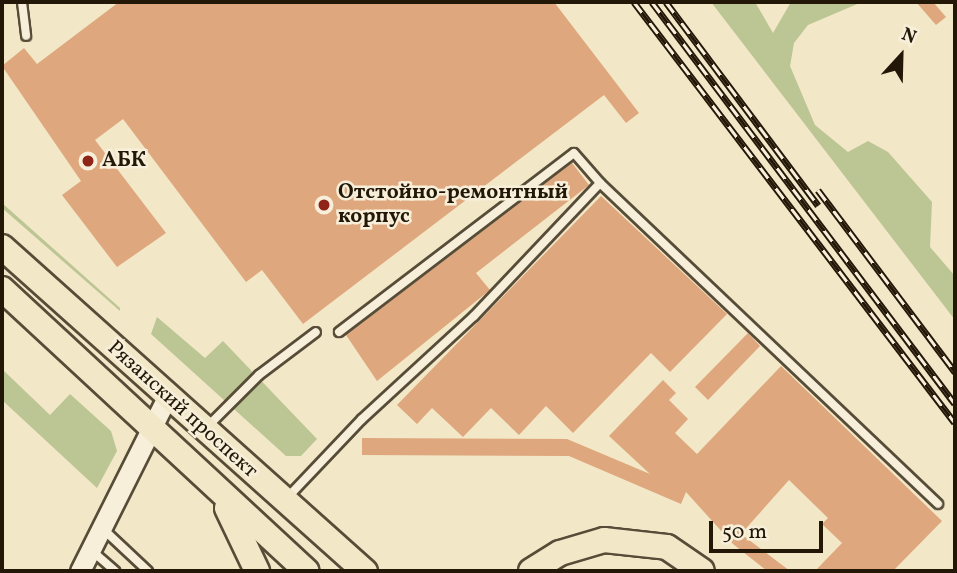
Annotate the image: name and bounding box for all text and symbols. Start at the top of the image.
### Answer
north arrow [866,21,936,91]
text: N [898,22,920,51]
place label: АБК [102,148,146,174]
marker: АБК [80,153,96,169]
place label: Отстойно-ремонтный корпус [338,180,568,230]
marker: Отстойно-ремонтный корпус [316,197,332,213]
street label: Рязанский проспект [102,336,262,484]
scale bar [712,506,826,550]
text: 50 m [722,518,767,547]

